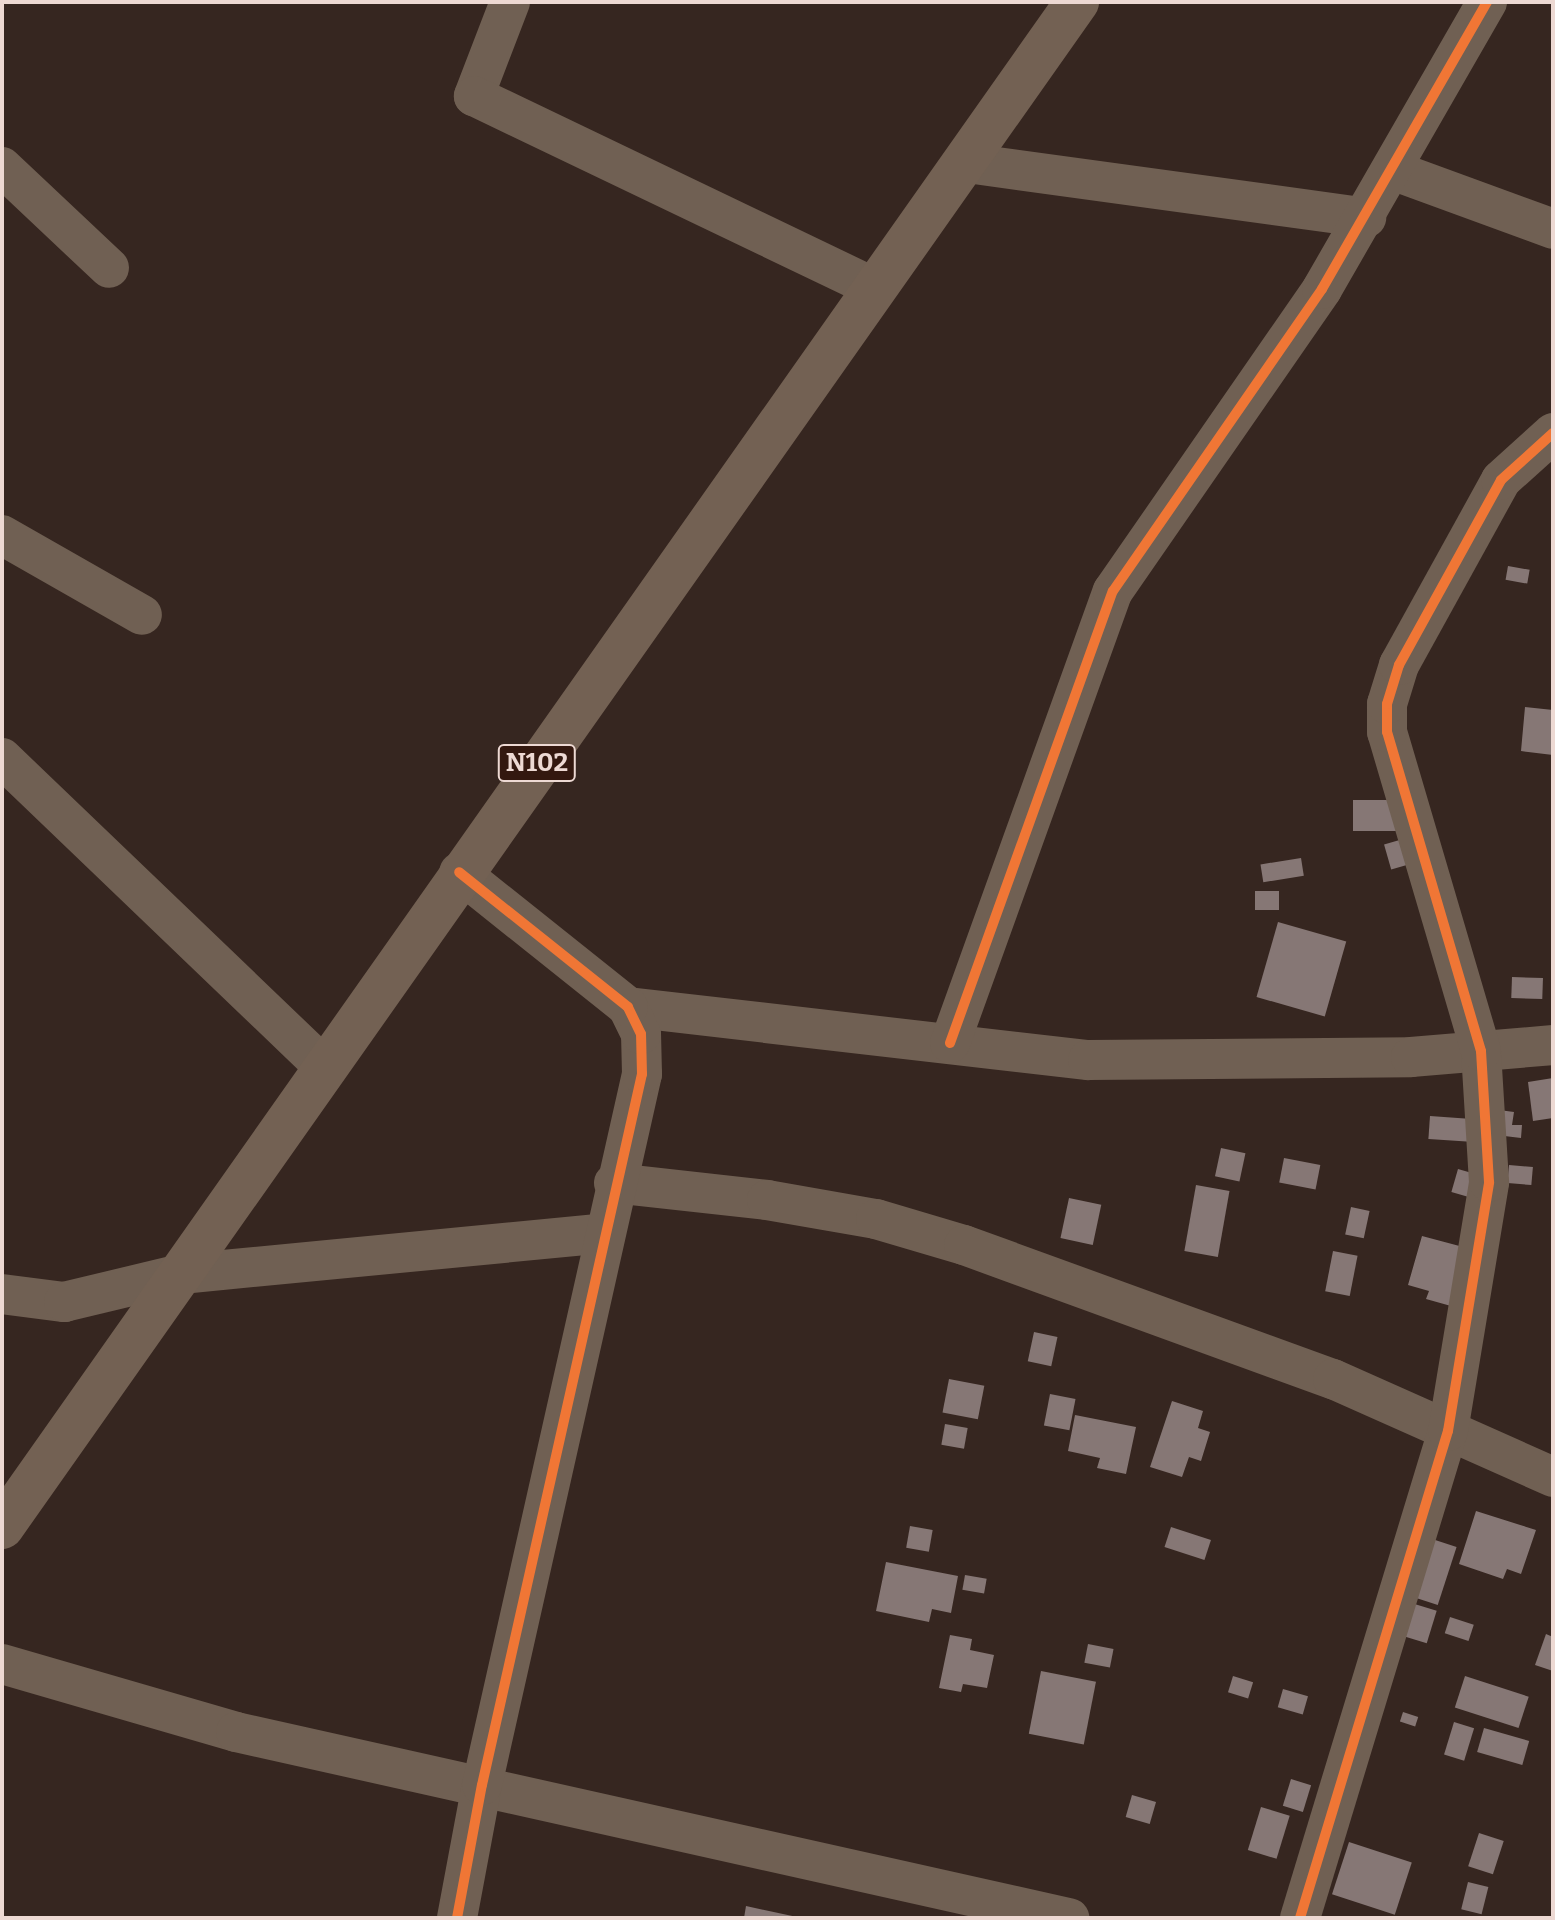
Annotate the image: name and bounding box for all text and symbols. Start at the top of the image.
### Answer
road number: N102 [497,741,577,785]

